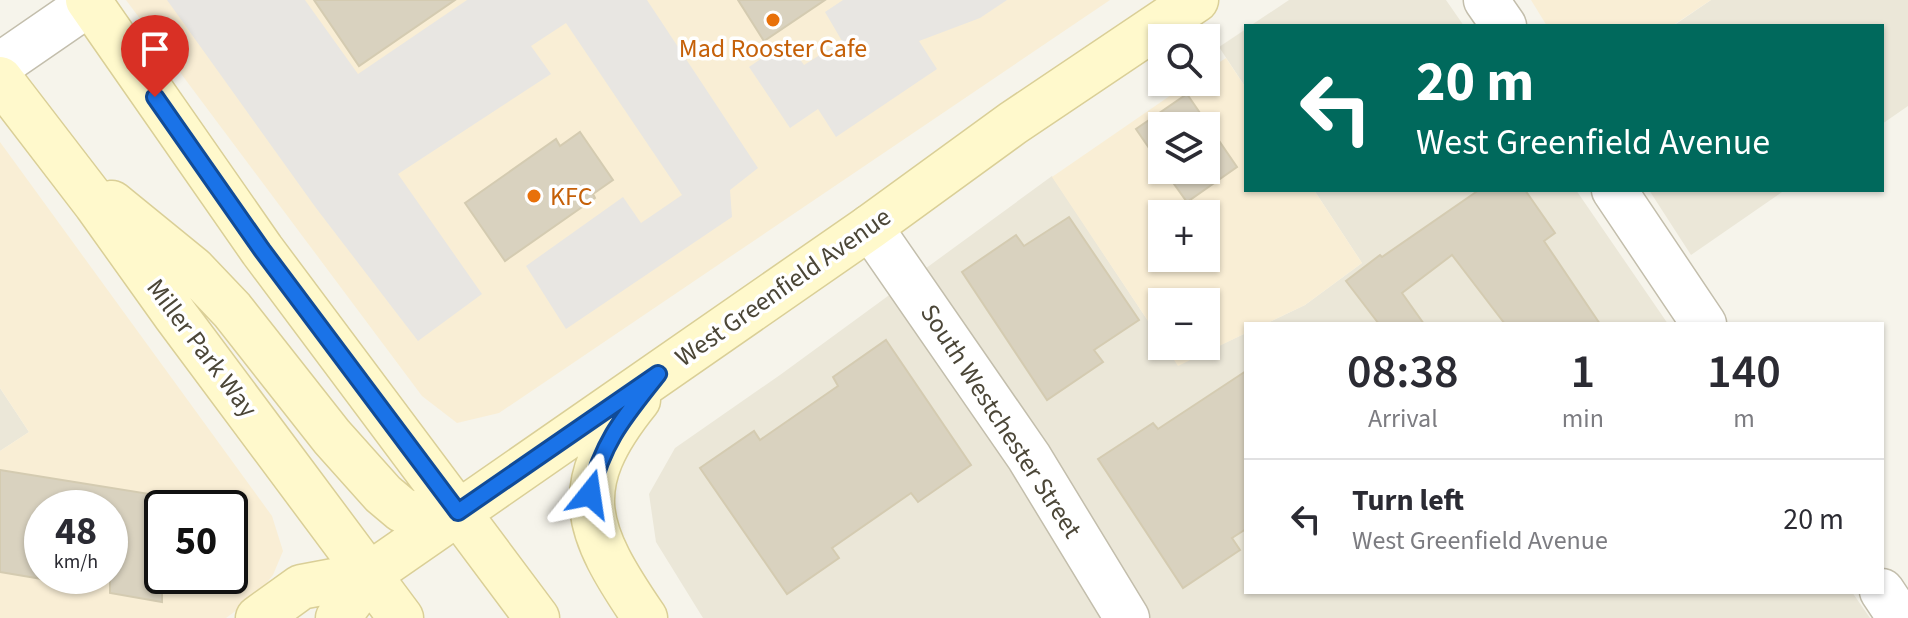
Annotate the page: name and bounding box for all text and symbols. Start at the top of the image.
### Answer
marker: Mad Rooster Cafe [764,11,782,29]
pin [121,15,189,97]
map controls [1148,24,1220,360]
button: search [1148,24,1220,96]
icon: arrive [133,27,177,71]
place label: Mad Rooster Cafe [679,30,867,67]
text: 20 m [1416,43,1534,122]
icon: left [1284,56,1388,160]
button: layers [1148,112,1220,184]
text: West Greenfield Avenue [1416,117,1770,168]
place label: KFC [550,178,592,215]
marker: KFC [525,187,543,205]
street label: West Greenfield Avenue [668,198,898,376]
button: + [1148,200,1220,272]
street label: Miller Park Way [138,271,266,425]
button: − [1148,288,1220,360]
street label: South Westchester Street [911,297,1091,545]
text: 08:38 [1347,338,1459,406]
text: 1 [1571,338,1595,406]
text: 140 [1707,338,1781,406]
text: Arrival [1368,400,1438,437]
text: min [1562,400,1604,437]
text: m [1733,400,1755,437]
position arrow [548,452,632,536]
text: Turn left [1352,479,1464,522]
speed limit sign: 50 [144,490,248,594]
icon: left [1284,497,1328,541]
text: 20 m [1783,498,1844,541]
text: 48 [55,503,97,560]
text: West Greenfield Avenue [1352,522,1608,559]
text: km/h [54,548,98,576]

